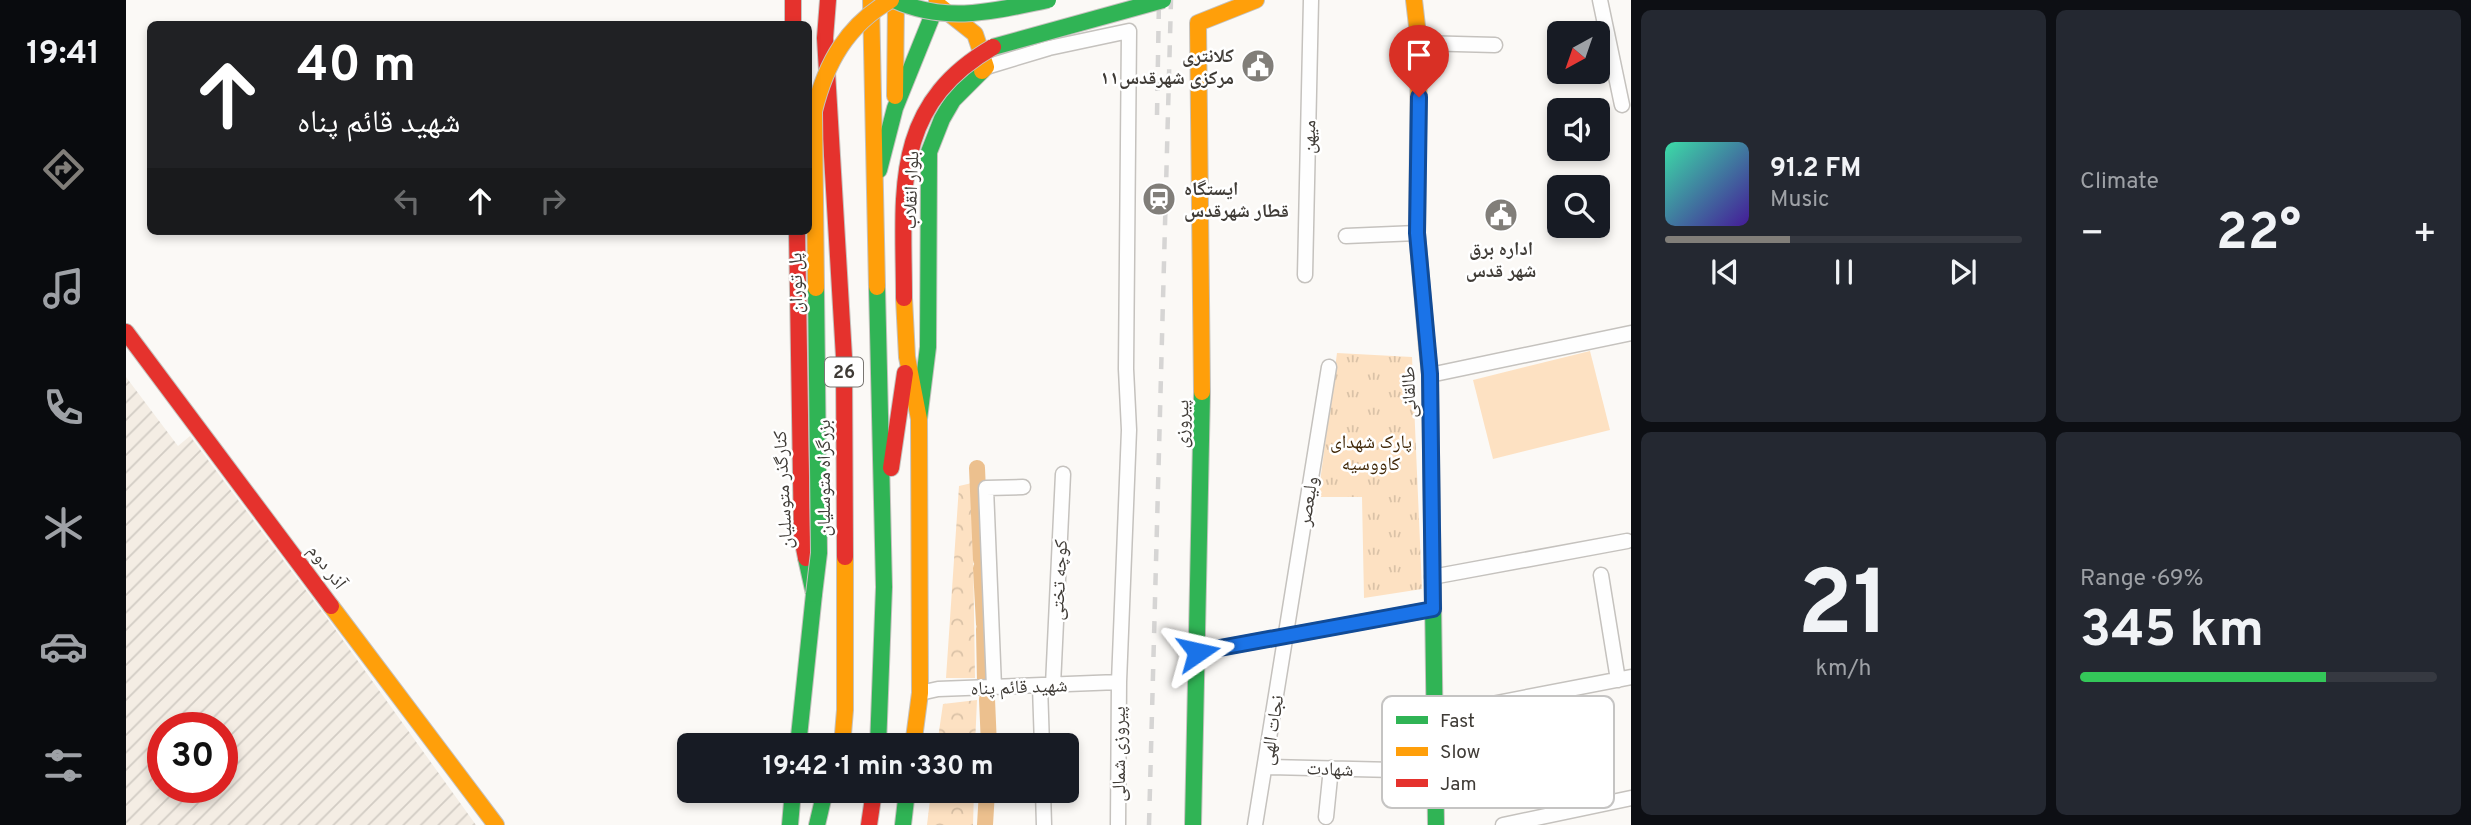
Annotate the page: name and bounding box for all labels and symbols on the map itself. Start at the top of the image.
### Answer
north arrow [1547,21,1610,84]
pin [1389,25,1449,97]
place label: کلانتری ۱۱مرکزی شهرقدس [1100,45,1235,91]
public building icon: کلانتری ۱۱مرکزی شهرقدس [1239,47,1277,85]
street label: میهن [1298,120,1322,154]
street label: بلوار انقلاب [899,150,925,230]
place label: ایستگاه قطار شهرقدس [1184,178,1289,224]
station icon: ایستگاه قطار شهرقدس [1140,180,1178,218]
public building icon: اداره برق شهر قدس [1482,196,1520,234]
place label: اداره برق شهر قدس [1466,238,1536,284]
street label: پل توران [784,252,810,313]
road number: 26 [825,358,863,386]
street label: طالقانی [1397,366,1423,418]
street label: پیروزی [1171,399,1195,449]
street label: بزرگراه متوسلیان [813,420,837,536]
street label: کنارگذر متوسلیان [769,430,799,550]
park label: پارک شهدای کاووسیه [1330,431,1412,477]
street label: ولیعصر [1293,475,1325,529]
street label: کوچه تختی [1046,539,1074,621]
street label: آذر دوم [302,540,352,595]
position arrow [1161,615,1235,689]
street label: شهید قائم پناه [970,674,1068,702]
street label: نجات الهی [1256,694,1290,767]
legend [1382,696,1614,808]
street label: پیروزی شمالی [1108,706,1132,802]
text: Fast [1440,710,1475,734]
speed limit sign: 30 [147,712,238,803]
text: Slow [1440,741,1480,765]
street label: شهادت [1306,757,1354,783]
text: Jam [1440,773,1477,797]

